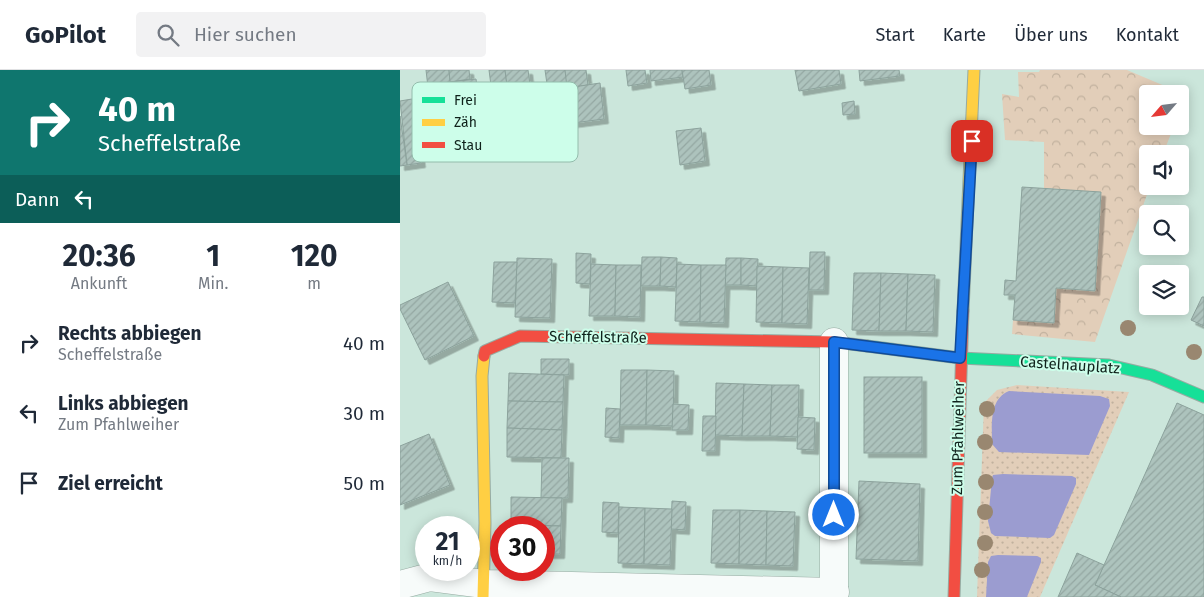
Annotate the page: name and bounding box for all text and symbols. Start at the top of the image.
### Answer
search box [136,12,486,57]
text: GoPilot [25,21,106,49]
icon: search [154,21,182,49]
text: Hier suchen [194,23,297,46]
text: Start [875,24,915,46]
text: Karte [943,24,986,46]
text: Über uns [1014,24,1088,46]
text: Kontakt [1116,24,1179,46]
legend [412,82,578,162]
north arrow [1139,85,1189,135]
map controls [1139,85,1189,315]
text: 40 m [98,88,176,130]
icon: right [15,90,80,155]
text: Frei [454,92,477,109]
text: Zäh [454,114,477,131]
pin [951,120,993,162]
icon: arrive [958,127,986,155]
text: Scheffelstraße [98,130,241,157]
text: Stau [454,137,482,154]
button: sound [1139,145,1189,195]
icon: left [70,185,98,213]
text: Dann [15,188,60,211]
button: search [1139,205,1189,255]
text: 20:36 [62,238,136,274]
text: 1 [206,238,220,274]
text: 120 [291,238,338,274]
button: layers [1139,265,1189,315]
text: Ankunft [71,274,127,293]
text: Min. [198,274,228,293]
text: m [307,274,321,293]
text: Rechts abbiegen [58,322,201,345]
street label: Scheffelstraße [549,327,647,347]
icon: right [15,329,43,357]
text: 40 m [343,332,385,355]
text: Scheffelstraße [58,345,162,364]
street label: Castelnauplatz [1019,353,1121,377]
street label: Zum Pfahlweiher [948,381,968,495]
text: Links abbiegen [58,392,189,415]
icon: left [15,399,43,427]
text: 30 m [344,402,385,425]
text: Zum Pfahlweiher [58,415,179,434]
icon: arrive [15,469,43,497]
text: Ziel erreicht [58,472,163,495]
text: 50 m [344,472,385,495]
position arrow [807,488,859,540]
speed limit sign: 30 [490,516,555,581]
text: 21 [436,527,459,557]
text: km/h [433,554,462,568]

